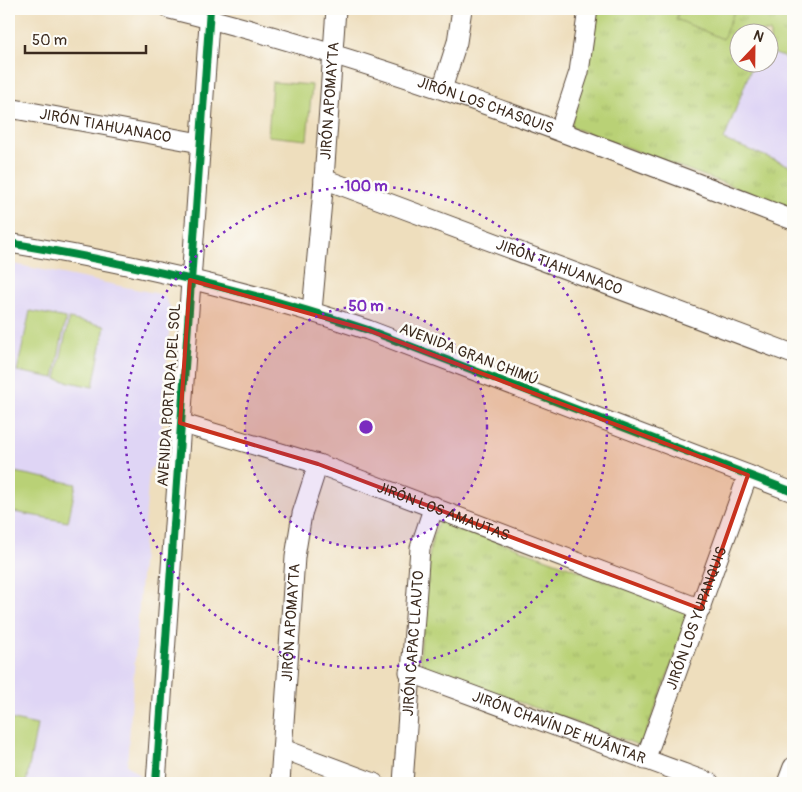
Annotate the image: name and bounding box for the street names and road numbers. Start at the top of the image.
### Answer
street label: JIRÓN APOMAYTA [316,41,344,160]
street label: JIRÓN LOS CHASQUIS [415,73,556,138]
street label: JIRÓN TIAHUANACO [38,105,173,148]
street label: JIRÓN TIAHUANACO [493,235,625,299]
street label: AVENIDA PORTADA DEL SOL [154,303,185,487]
street label: AVENIDA GRAN CHIMÚ [397,319,541,390]
street label: JIRÓN LOS AMAUTAS [374,478,512,546]
street label: JIRÓN LOS YUPANQUIS [662,544,731,692]
street label: JIRÓN APOMAYTA [278,563,305,682]
street label: JIRÓN CAPAC LLAUTO [399,570,428,717]
street label: JIRÓN CHAVÍN DE HUÁNTAR [470,687,649,769]

